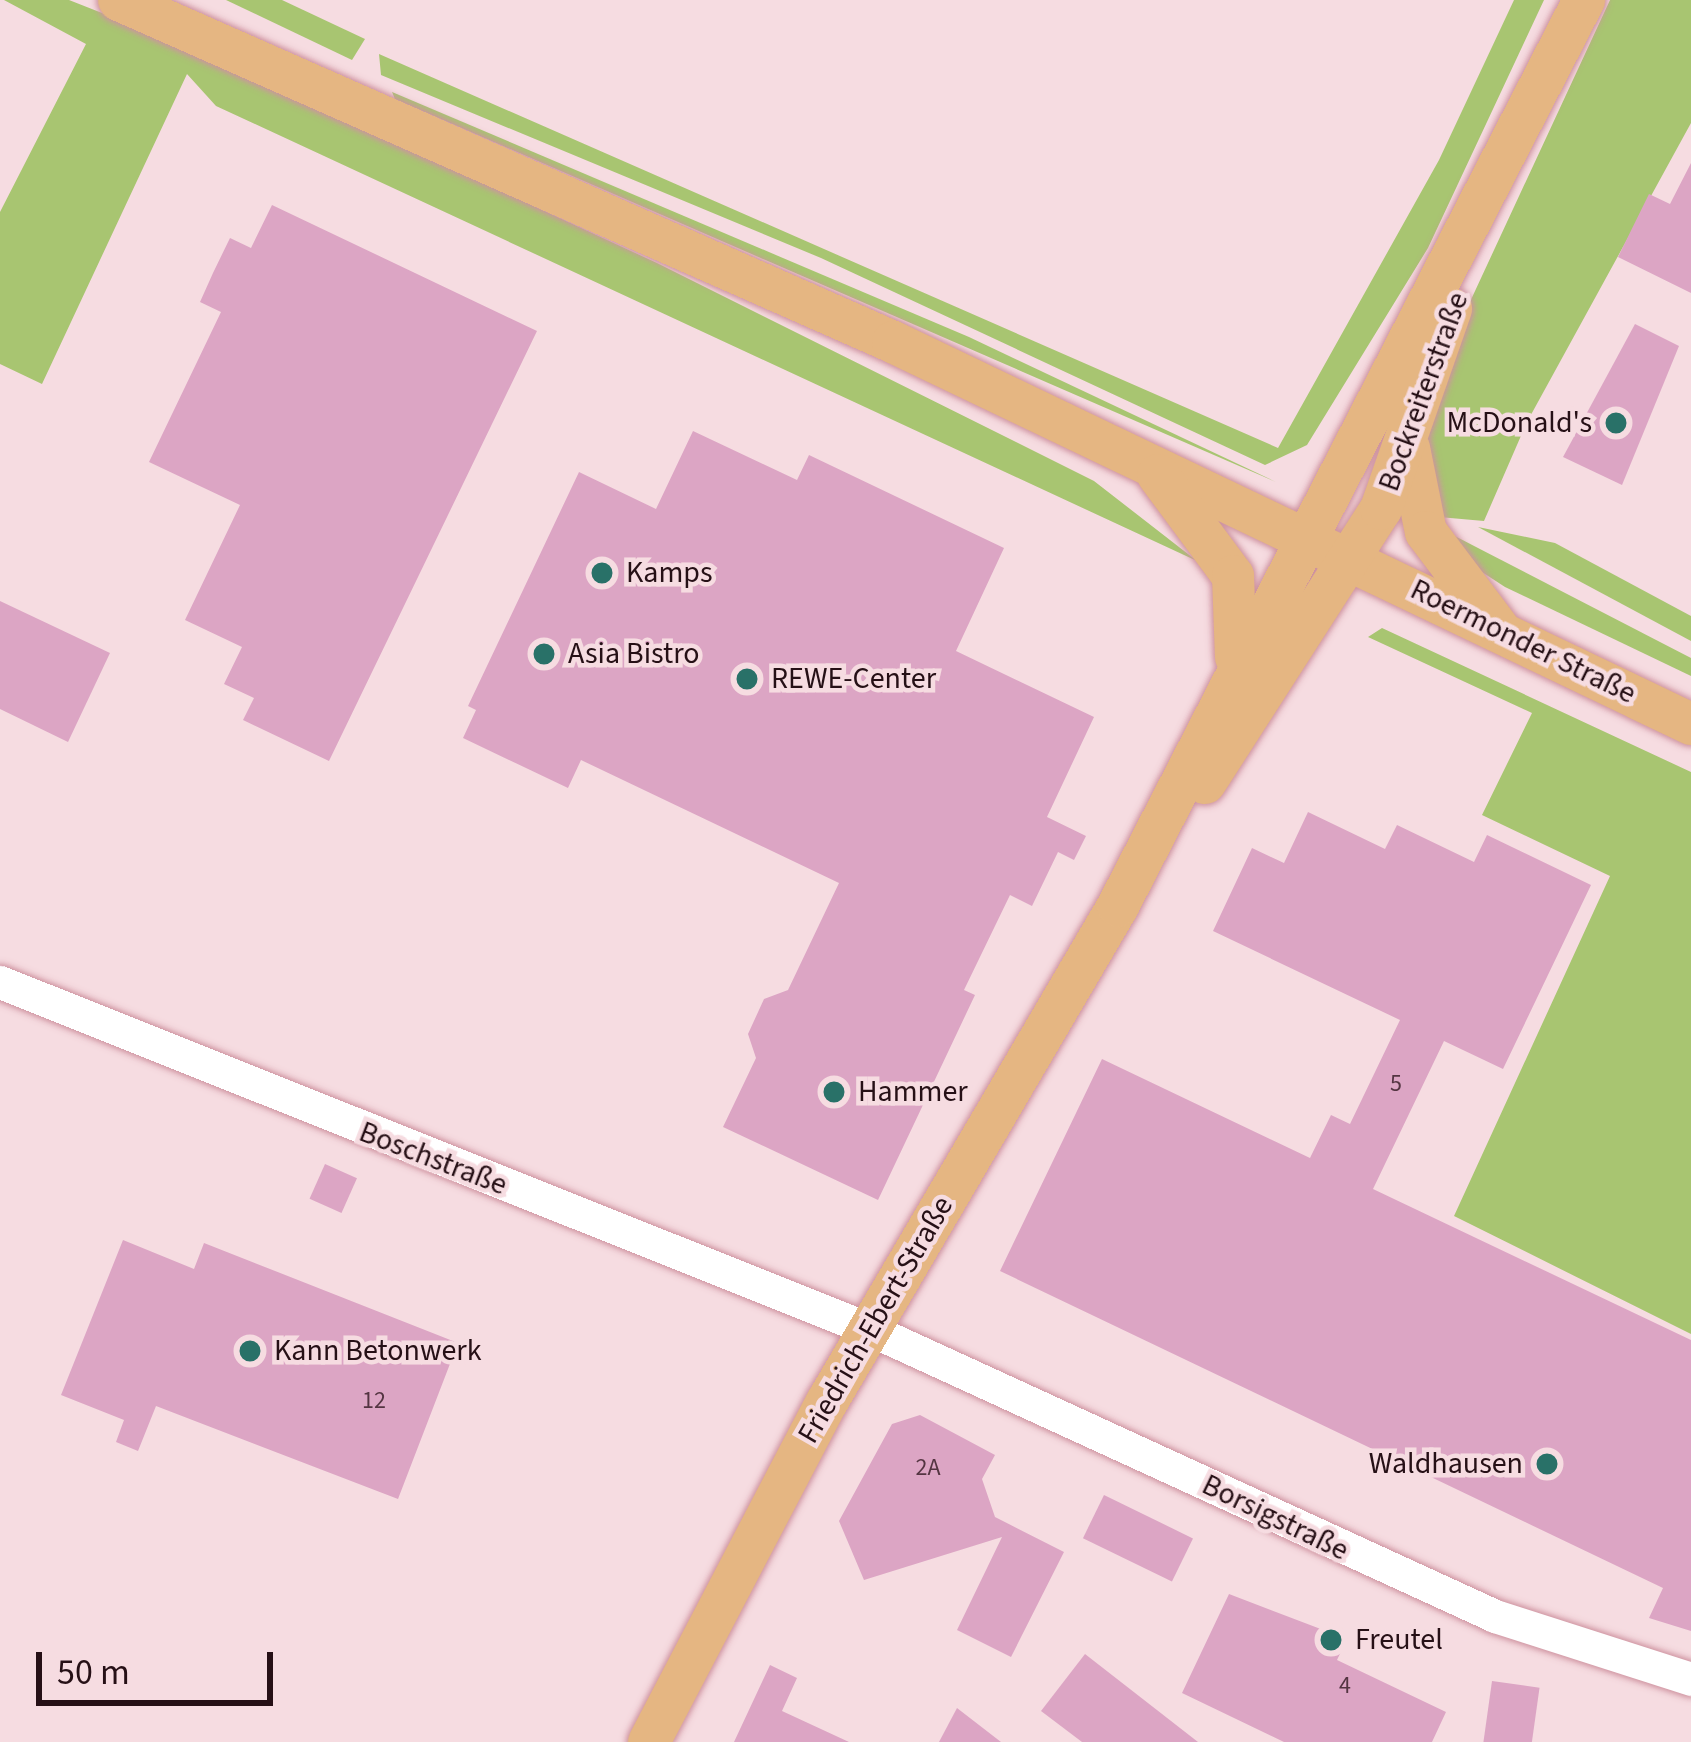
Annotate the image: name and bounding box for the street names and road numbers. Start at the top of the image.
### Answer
street label: Bockreiterstraße [1371,288,1477,496]
street label: Roermonder Straße [1404,572,1642,712]
street label: Boschstraße [354,1114,512,1204]
street label: Friedrich-Ebert-Straße [791,1190,961,1450]
street label: Borsigstraße [1196,1467,1354,1569]

